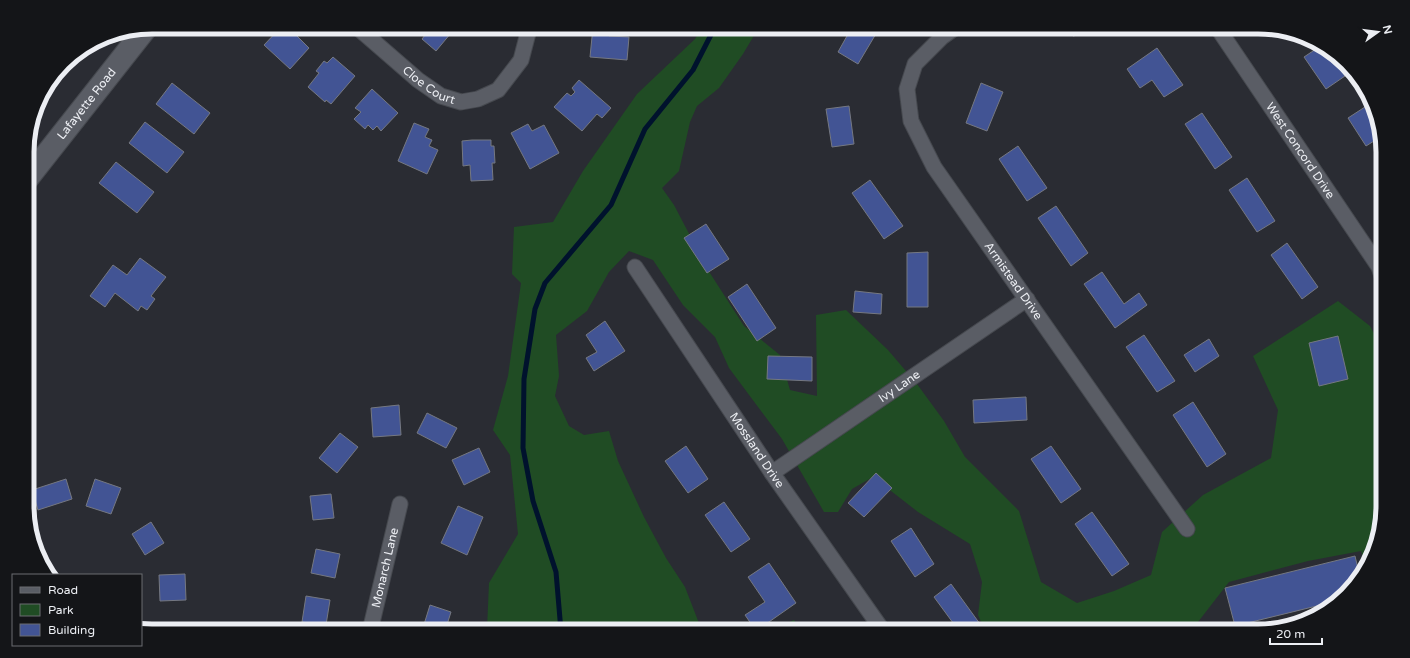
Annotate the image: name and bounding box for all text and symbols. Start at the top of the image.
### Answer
north arrow [1358,12,1398,52]
text: N [1380,24,1395,36]
street label: Cloe Court [400,63,457,107]
street label: Lafayette Road [54,65,119,142]
street label: West Concord Drive [1263,100,1338,201]
street label: Armistead Drive [981,239,1046,322]
street label: Ivy Lane [876,367,923,405]
street label: Mossland Drive [727,410,787,491]
street label: Monarch Lane [369,526,401,609]
legend [12,574,142,646]
text: Road [48,583,78,597]
text: Park [48,603,74,617]
scale bar [1270,620,1322,646]
text: Building [48,623,95,637]
text: 20 m [1276,627,1305,641]

